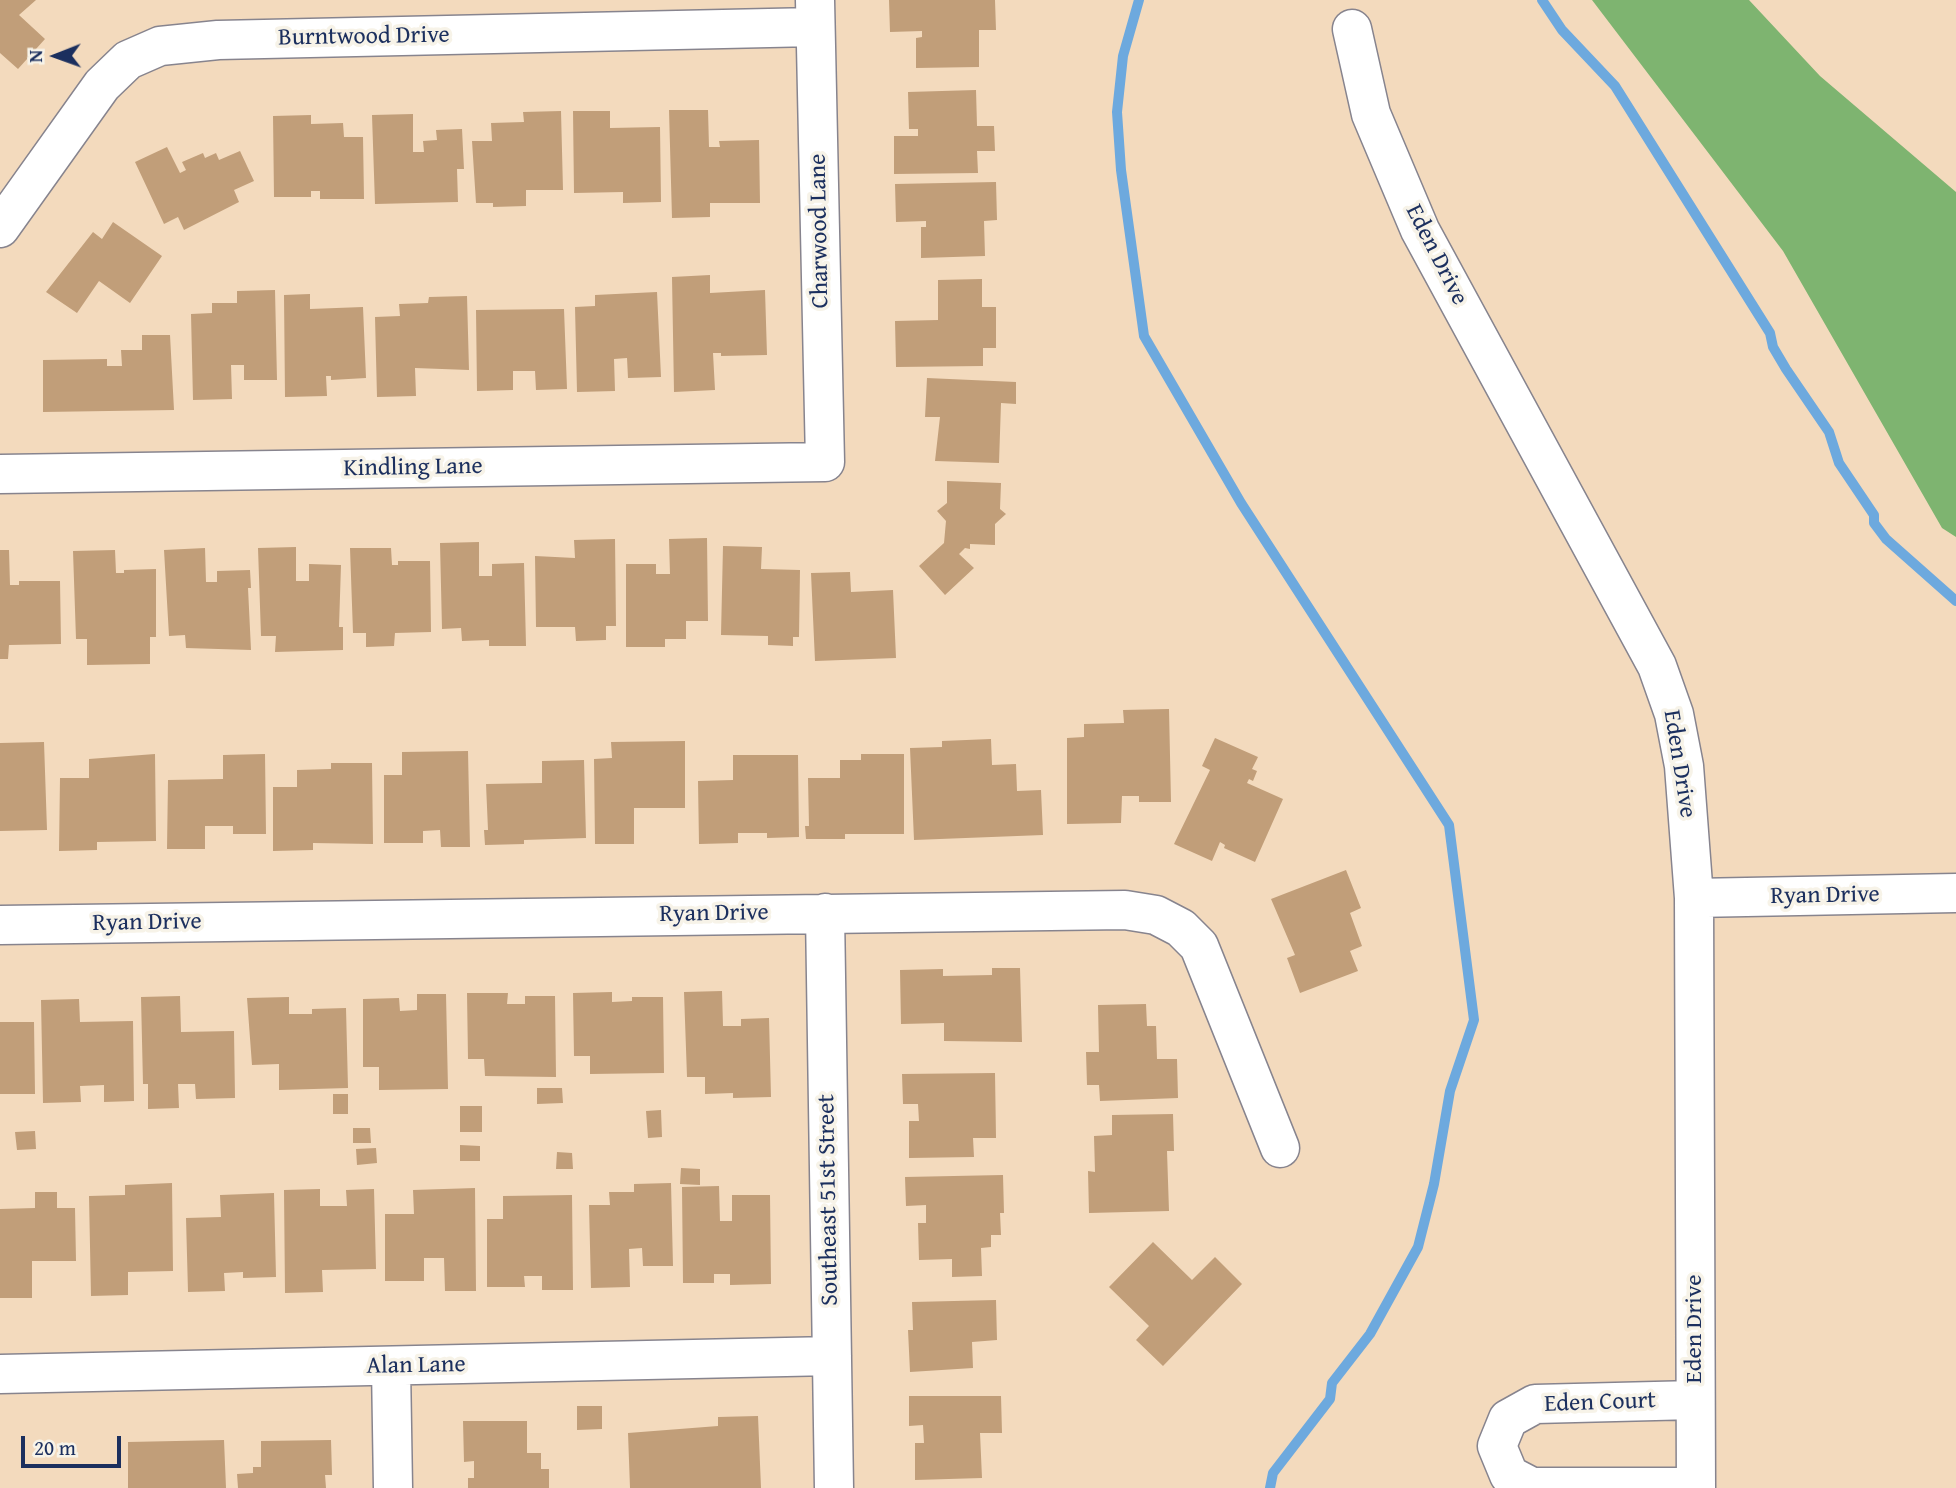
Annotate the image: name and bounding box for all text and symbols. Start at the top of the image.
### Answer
north arrow [21,21,91,91]
street label: Burntwood Drive [278,21,450,53]
text: N [21,50,49,63]
street label: Charwood Lane [804,153,836,309]
street label: Eden Drive [1398,200,1474,310]
street label: Kindling Lane [343,452,483,484]
street label: Eden Drive [1656,708,1702,820]
street label: Ryan Drive [1770,881,1880,911]
street label: Ryan Drive [659,899,769,929]
street label: Ryan Drive [92,908,202,938]
street label: Southeast 51st Street [813,1094,845,1306]
street label: Eden Drive [1681,1275,1709,1383]
street label: Alan Lane [366,1351,466,1381]
street label: Eden Court [1544,1387,1656,1419]
scale bar [24,1422,124,1466]
text: 20 m [34,1432,76,1463]

